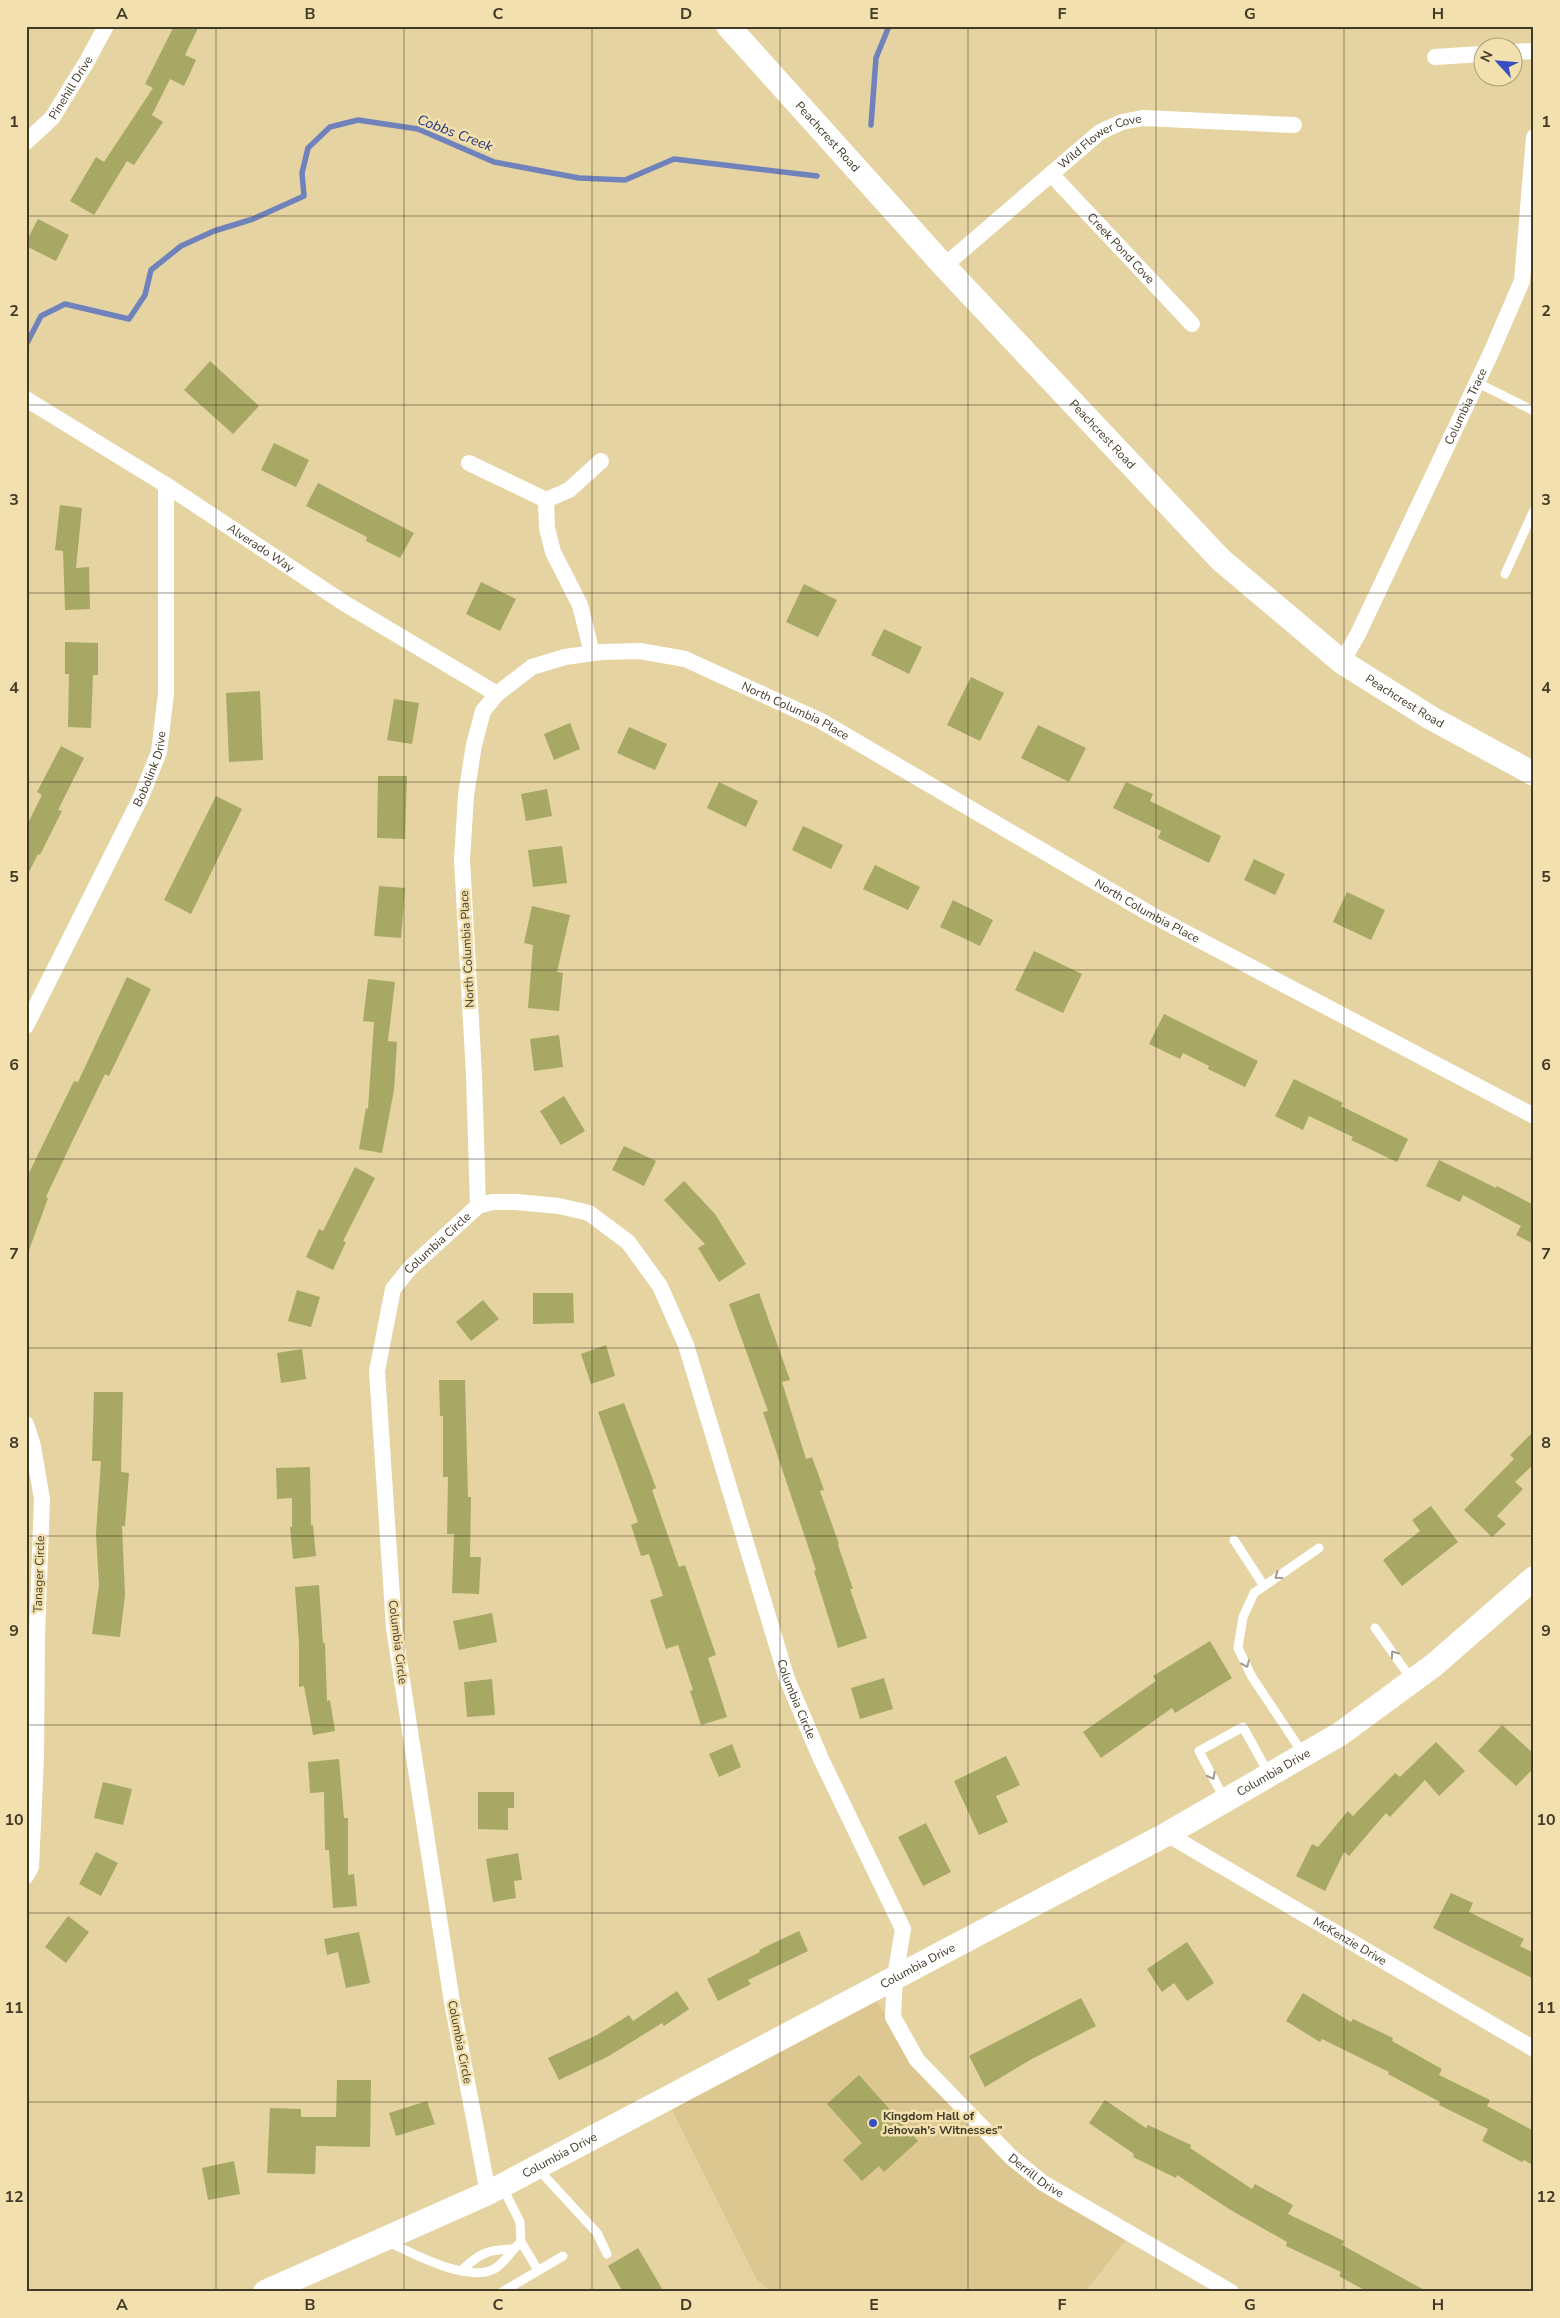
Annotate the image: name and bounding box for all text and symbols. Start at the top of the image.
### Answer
text: A [116,3,128,25]
text: B [304,3,316,25]
text: C [493,3,504,25]
text: D [680,3,692,25]
text: E [869,3,879,25]
text: F [1058,3,1067,25]
text: G [1244,3,1256,25]
text: H [1432,3,1444,25]
north arrow [1472,38,1522,88]
text: N [1476,48,1498,65]
street label: Pinehill Drive [45,53,96,123]
street label: Peachcrest Road [792,98,864,175]
water label: Cobbs Creek [414,110,496,156]
street label: Wild Flower Cove [1055,110,1143,173]
text: 1 [9,111,19,133]
text: 1 [1541,111,1551,133]
street label: Creek Pond Cove [1084,209,1158,287]
text: 2 [9,300,19,322]
text: 2 [1541,300,1551,322]
street label: Columbia Trace [1441,366,1491,447]
street label: Peachcrest Road [1066,396,1139,472]
text: 3 [9,489,19,511]
text: 3 [1541,489,1551,511]
street label: Alverado Way [224,520,298,576]
street label: Peachcrest Road [1362,671,1447,732]
text: 4 [9,677,19,699]
text: 4 [1541,677,1551,699]
street label: North Columbia Place [739,678,852,744]
street label: Bobolink Drive [129,730,169,809]
text: 5 [9,866,19,888]
text: 5 [1541,866,1551,888]
street label: North Columbia Place [1092,875,1202,947]
street label: North Columbia Place [456,890,478,1008]
text: 6 [9,1054,19,1076]
text: 6 [1541,1054,1551,1076]
street label: Columbia Circle [400,1209,474,1277]
text: 7 [9,1243,19,1265]
text: 7 [1541,1243,1551,1265]
text: 8 [9,1432,19,1454]
text: 8 [1541,1432,1551,1454]
street label: Tanager Circle [30,1535,48,1613]
one-way arrow [1275,1570,1284,1579]
street label: Columbia Circle [385,1599,411,1685]
text: 9 [9,1620,19,1642]
text: 9 [1541,1620,1551,1642]
one-way arrow [1391,1650,1400,1660]
street label: Columbia Circle [773,1657,820,1741]
one-way arrow [1239,1659,1250,1668]
street label: Columbia Drive [1234,1745,1313,1800]
one-way arrow [1206,1771,1216,1780]
text: 10 [4,1809,24,1831]
text: 10 [1536,1809,1556,1831]
street label: McKenzie Drive [1310,1913,1390,1969]
street label: Columbia Drive [877,1939,958,1992]
text: 11 [4,1997,24,2019]
text: 11 [1536,1997,1556,2019]
street label: Columbia Circle [444,1999,476,2085]
place label: Kingdom Hall of Jehovah’s Witnesses” [882,2108,1003,2138]
marker: Kingdom Hall of Jehovah’s Witnesses” [867,2117,879,2129]
street label: Columbia Drive [519,2129,600,2182]
street label: Derrill Drive [1005,2150,1067,2201]
text: 12 [4,2186,24,2208]
text: 12 [1536,2186,1556,2208]
text: A [116,2294,128,2316]
text: B [304,2294,316,2316]
text: C [493,2294,504,2316]
text: D [680,2294,692,2316]
text: E [869,2294,879,2316]
text: F [1058,2294,1067,2316]
text: G [1244,2294,1256,2316]
text: H [1432,2294,1444,2316]

